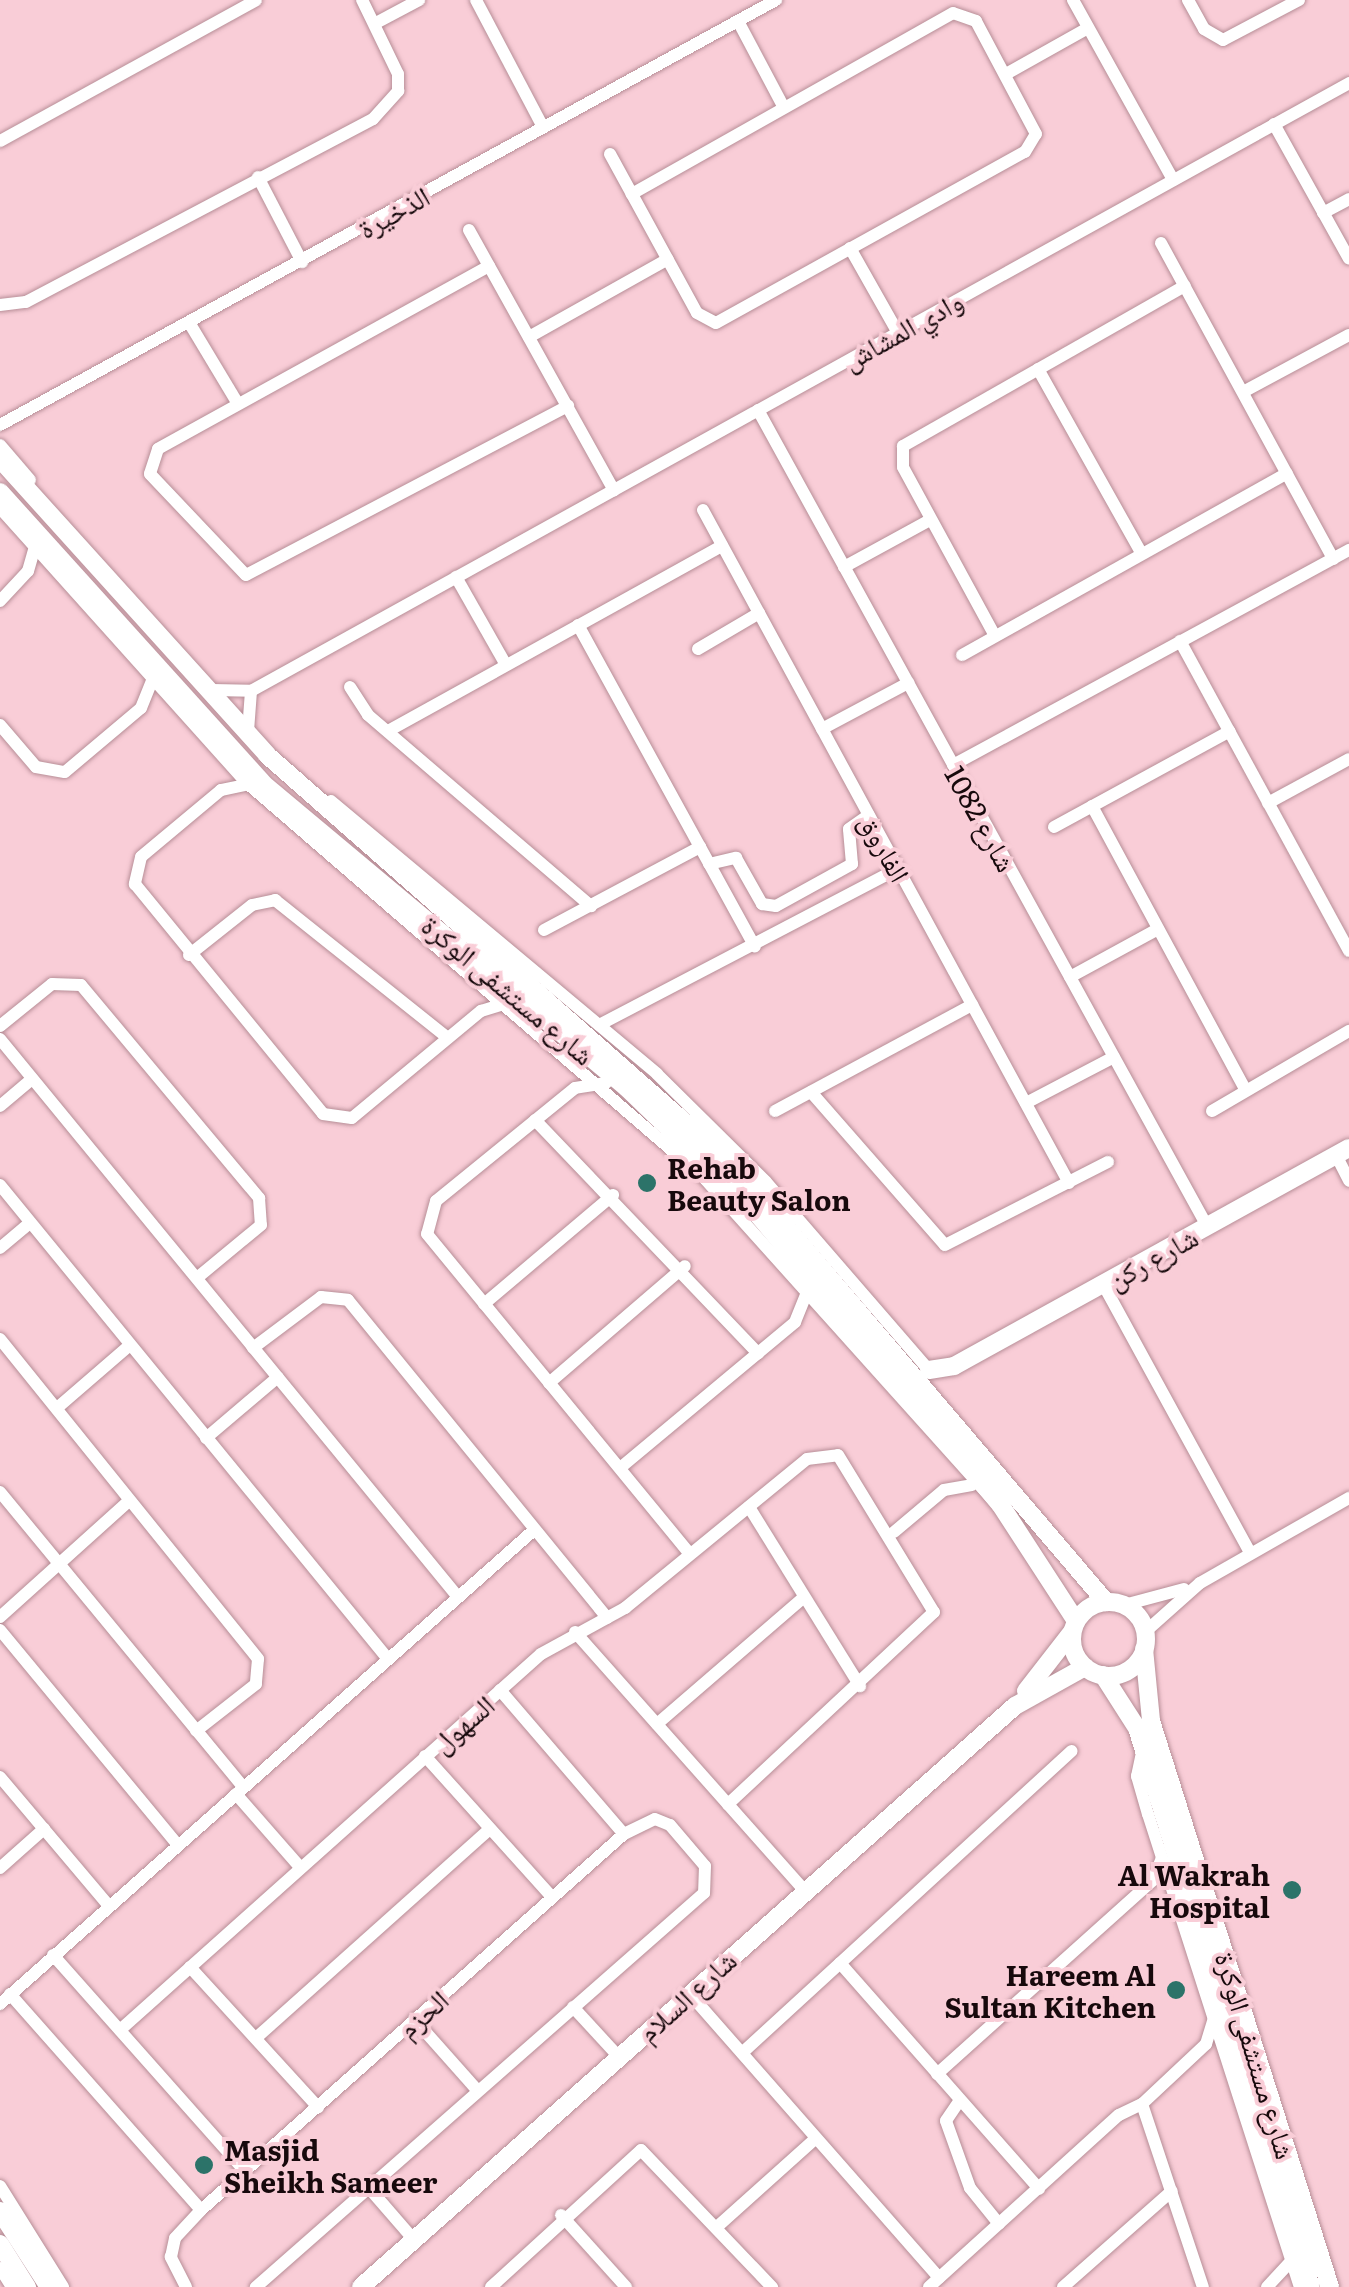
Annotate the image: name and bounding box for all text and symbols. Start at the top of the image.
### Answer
street label: الذخيرة [351,178,435,244]
street label: وادي المشاش [836,282,968,376]
street label: شارع 1082 [939,759,1025,877]
street label: الفاروق [854,807,918,887]
street label: شارع مستشفى الوكرة [416,907,602,1071]
place label: Rehab Beauty Salon [667,1150,851,1216]
marker: Rehab Beauty Salon [636,1172,658,1194]
street label: شارع ركن [1101,1219,1203,1295]
street label: السهول [424,1687,500,1759]
place label: Al Wakrah Hospital [1118,1857,1270,1923]
marker: Al Wakrah Hospital [1279,1877,1305,1903]
street label: شارع السلام [630,1942,742,2048]
street label: شارع مستشفى الوكرة [1210,1948,1304,2162]
place label: Hareem Al Sultan Kitchen [945,1957,1156,2023]
marker: Hareem Al Sultan Kitchen [1165,1979,1187,2001]
street label: الحزم [390,1982,454,2044]
place label: Masjid Sheikh Sameer [224,2132,437,2198]
marker: Masjid Sheikh Sameer [193,2154,215,2176]

